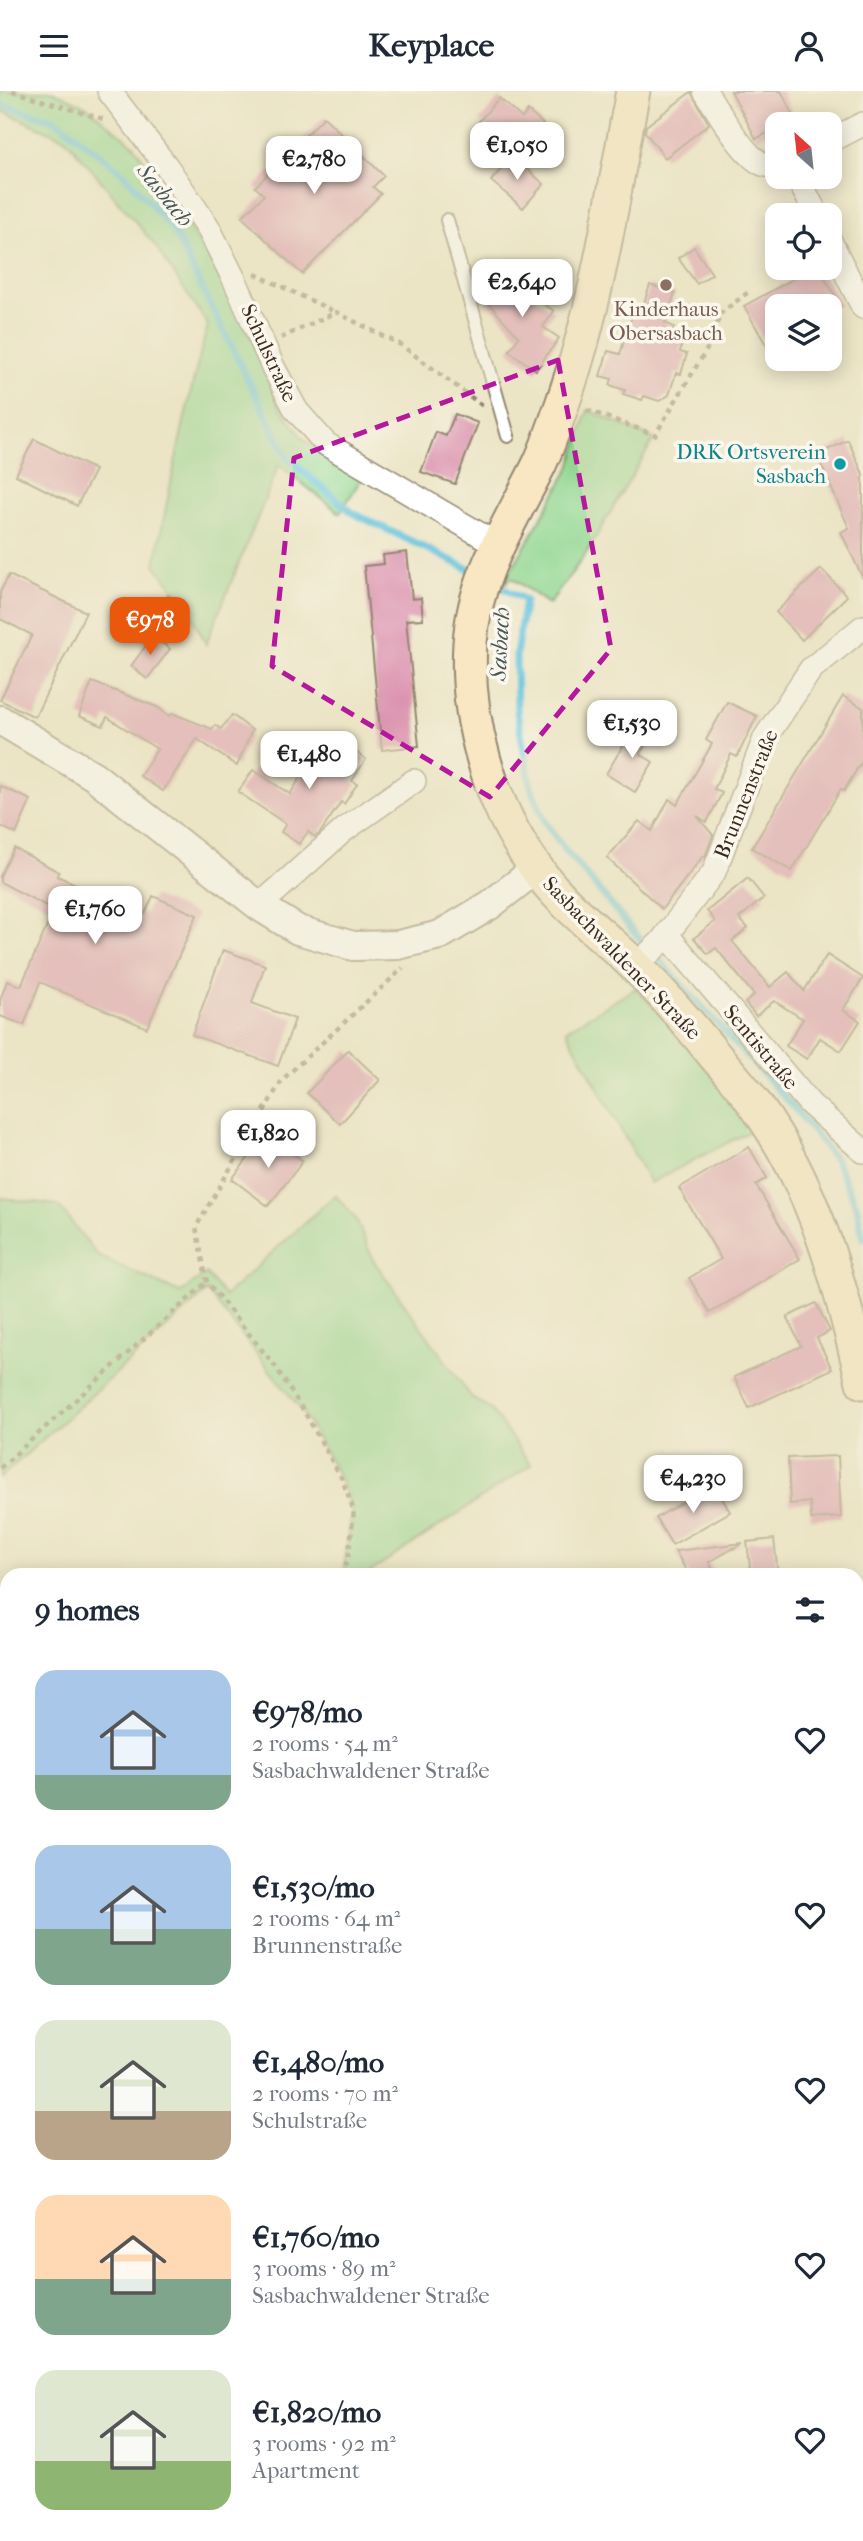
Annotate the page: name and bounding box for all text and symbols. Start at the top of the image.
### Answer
icon: menu [35,27,73,65]
text: Keyplace [369,27,494,64]
icon: person [790,27,828,65]
north arrow [765,112,842,189]
map controls [765,112,842,371]
pin: €1,050 [460,123,574,182]
text: €1,050 [486,131,548,158]
pin: €2,780 [257,137,371,196]
text: €2,780 [282,145,346,172]
water label: Sasbach [131,157,199,232]
button: locate [765,203,842,280]
pin: €2,640 [465,259,579,319]
text: €2,640 [488,268,556,295]
marker: Kinderhaus Obersasbach [658,277,674,293]
button: layers [765,294,842,371]
place label: Kinderhaus Obersasbach [609,297,723,345]
street label: Schulstraße [236,300,302,406]
place label: DRK Ortsverein Sasbach [676,440,826,488]
marker: DRK Ortsverein Sasbach [832,456,848,472]
pin: €978 [109,597,191,657]
text: €978 [126,606,174,633]
water label: Sasbach [485,606,515,682]
pin: €1,530 [575,701,689,760]
text: €1,530 [603,709,661,736]
street label: Brunnenstraße [709,726,783,862]
pin: €1,480 [252,731,366,791]
text: €1,480 [276,740,342,767]
street label: Sasbachwaldener Straße [538,872,706,1044]
pin: €1,760 [38,887,152,946]
text: €1,760 [64,895,126,922]
street label: Sentistraße [719,1000,803,1094]
pin: €1,820 [211,1111,325,1170]
text: €1,820 [237,1119,299,1146]
pin: €4,230 [636,1455,750,1515]
text: €4,230 [660,1464,726,1491]
icon: filters [791,1591,829,1629]
text: 9 homes [35,1593,140,1628]
text: €978/mo [252,1695,362,1730]
icon: home [91,1698,175,1782]
icon: heart [791,1721,829,1759]
text: 2 rooms · 54 m² [252,1730,398,1757]
text: Sasbachwaldener Straße [252,1757,490,1784]
text: €1,530/mo [252,1870,375,1905]
icon: home [91,1873,175,1957]
icon: heart [791,1896,829,1934]
text: 2 rooms · 64 m² [252,1905,400,1932]
text: Brunnenstraße [252,1932,402,1959]
text: €1,480/mo [252,2045,384,2080]
icon: home [91,2048,175,2132]
icon: heart [791,2071,829,2109]
text: 2 rooms · 70 m² [252,2080,398,2107]
text: Schulstraße [252,2107,367,2134]
text: €1,760/mo [252,2220,380,2255]
icon: home [91,2223,175,2307]
icon: heart [791,2246,829,2284]
text: 3 rooms · 89 m² [252,2255,396,2282]
text: Sasbachwaldener Straße [252,2282,490,2309]
text: €1,820/mo [252,2395,381,2430]
icon: home [91,2398,175,2482]
icon: heart [791,2421,829,2459]
text: 3 rooms · 92 m² [252,2430,396,2457]
text: Apartment [252,2457,360,2484]

